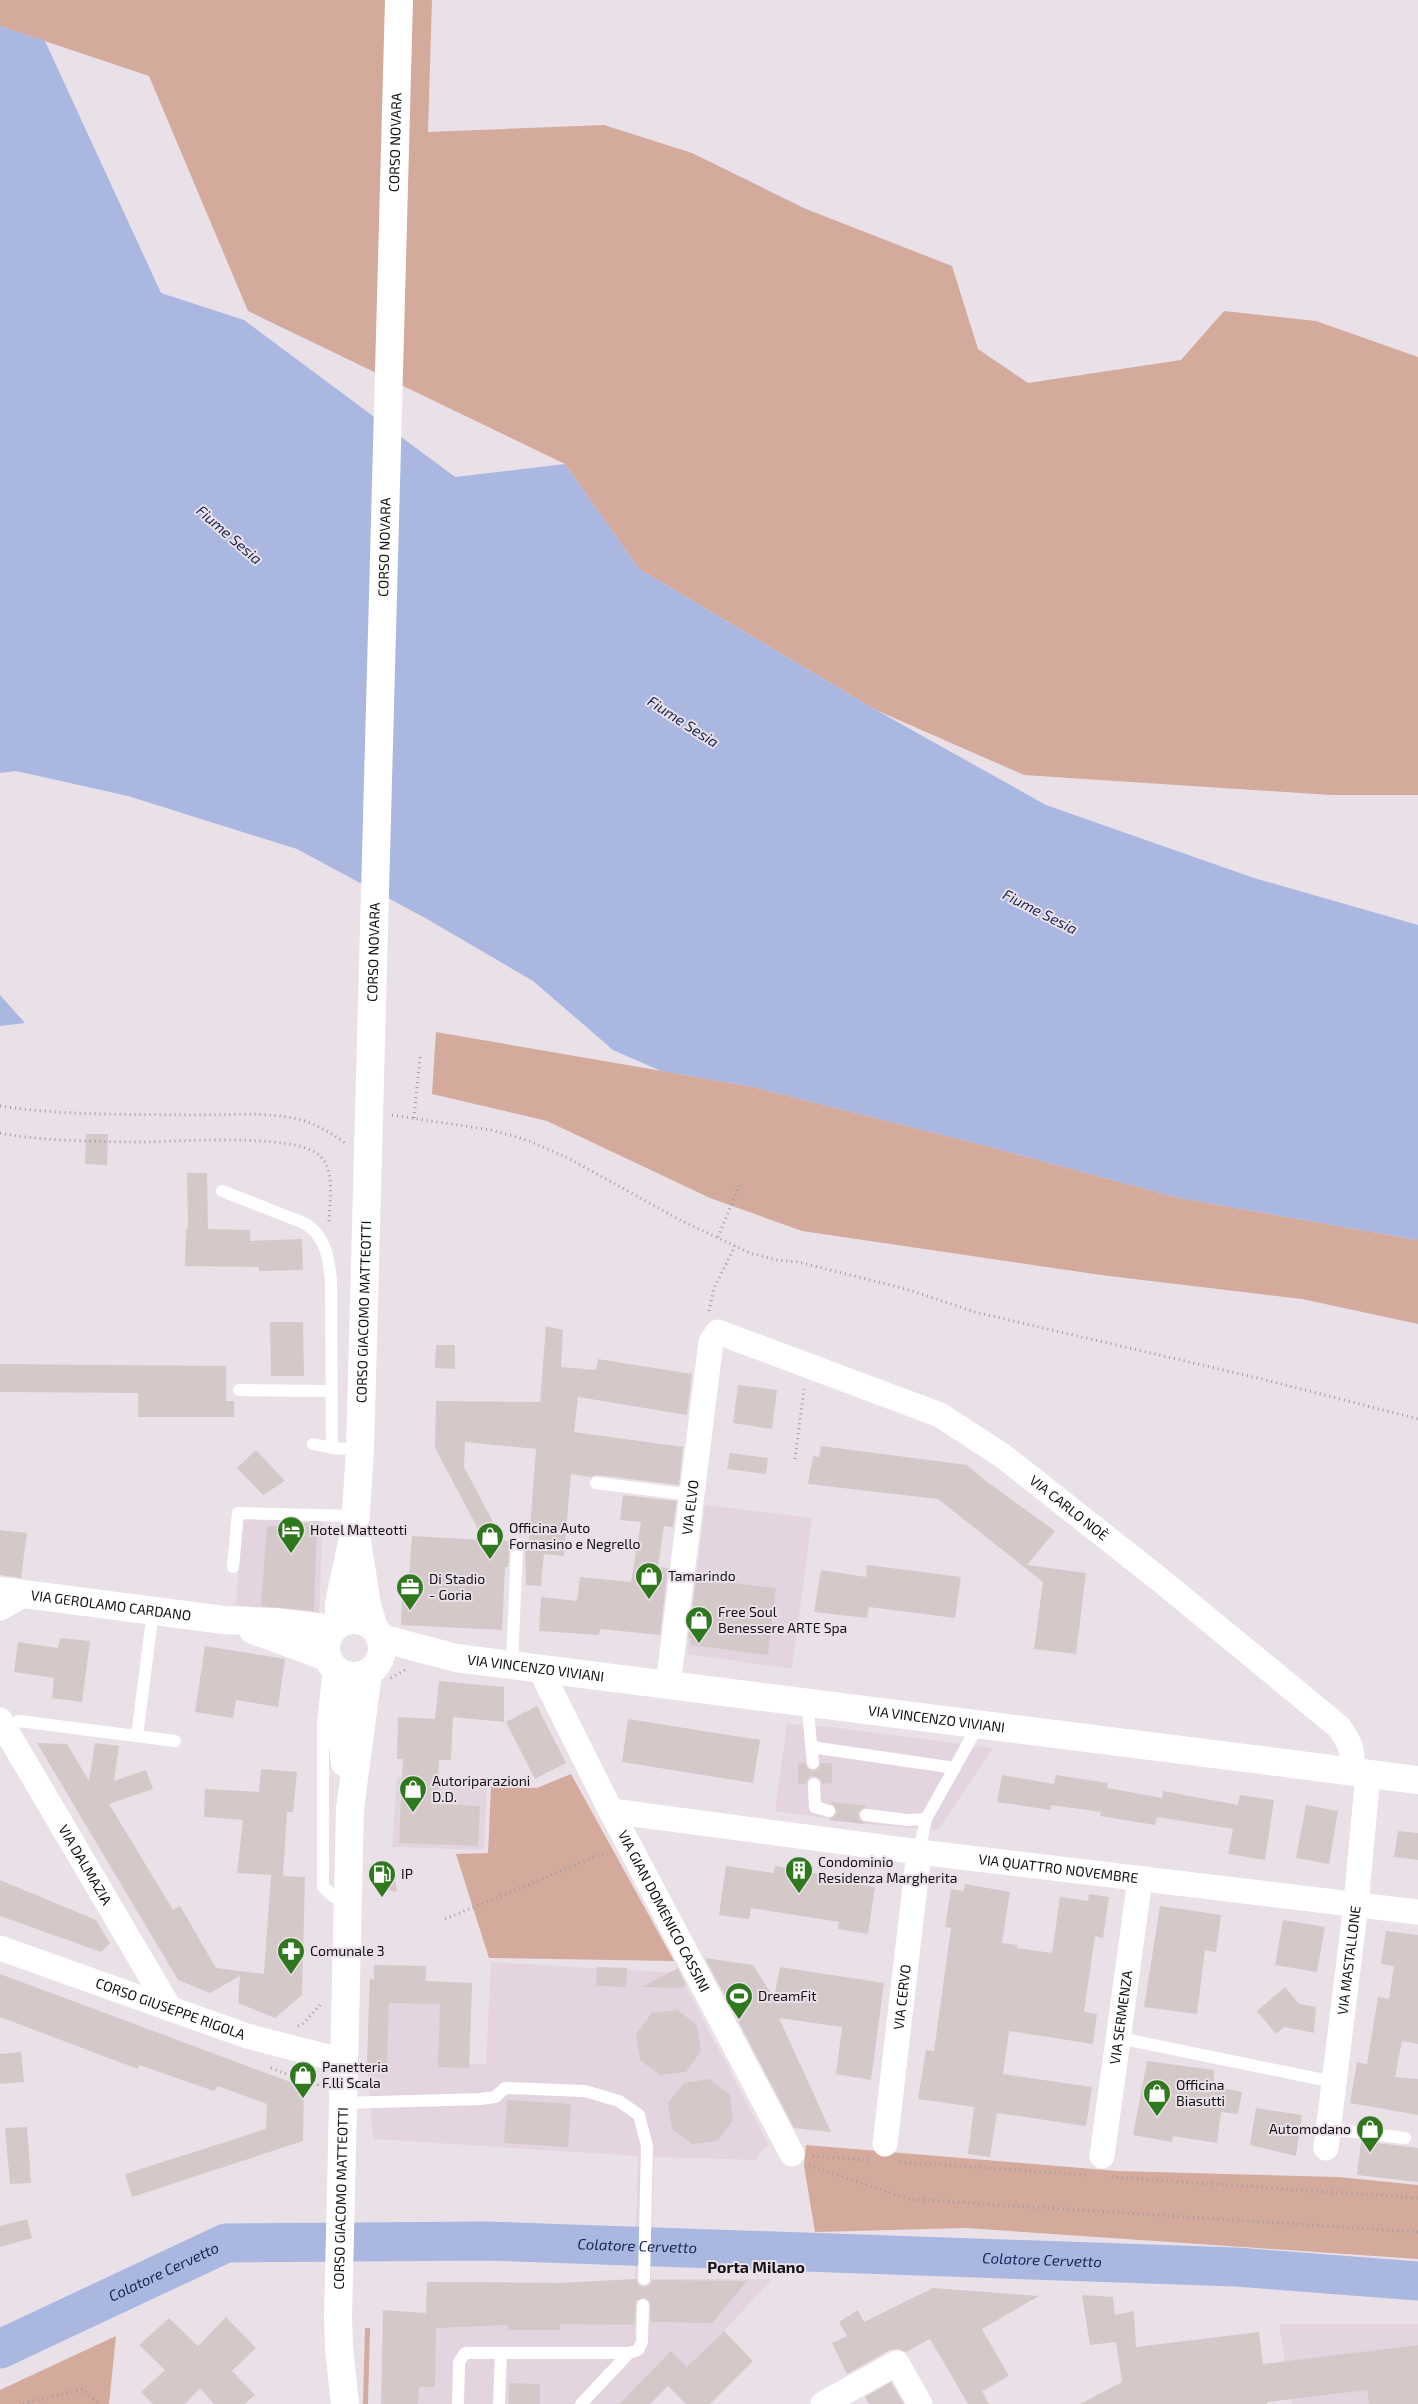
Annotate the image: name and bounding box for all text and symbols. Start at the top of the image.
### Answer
street label: CORSO NOVARA [385,92,405,192]
street label: CORSO NOVARA [374,497,394,597]
water label: Fiume Sesia [193,501,266,568]
water label: Fiume Sesia [645,692,722,751]
water label: Fiume Sesia [1000,885,1081,938]
street label: CORSO NOVARA [363,902,383,1002]
street label: CORSO GIACOMO MATTEOTTI [352,1220,374,1403]
street label: VIA CARLO NOÈ [1026,1471,1112,1544]
street label: VIA ELVO [678,1479,702,1536]
hotel icon: Hotel Matteotti [276,1515,306,1554]
place label: Officina Auto Fornasino e Negrello [509,1519,641,1552]
place label: Hotel Matteotti [310,1521,407,1538]
shop icon: Officina Auto Fornasino e Negrello [475,1521,505,1560]
shop icon: Tamarindo [634,1561,664,1600]
place label: Tamarindo [668,1567,736,1584]
place label: Di Stadio - Goria [429,1570,485,1603]
office icon: Di Stadio - Goria [395,1572,425,1611]
street label: VIA GEROLAMO CARDANO [30,1586,192,1624]
place label: Free Soul Benessere ARTE Spa [718,1603,847,1636]
shop icon: Free Soul Benessere ARTE Spa [684,1605,714,1644]
street label: VIA VINCENZO VIVIANI [466,1651,605,1685]
street label: VIA VINCENZO VIVIANI [867,1701,1006,1736]
place label: Autoriparazioni D.D. [432,1772,530,1805]
shop icon: Autoriparazioni D.D. [398,1774,428,1813]
street label: VIA DALMAZIA [55,1821,116,1908]
street label: VIA GIAN DOMENICO CASSINI [615,1827,714,1995]
street label: VIA QUATTRO NOVEMBRE [978,1850,1139,1886]
place label: Condominio Residenza Margherita [818,1853,957,1886]
building icon: Condominio Residenza Margherita [784,1855,814,1894]
fuel station icon: IP [367,1859,397,1898]
place label: IP [401,1865,413,1882]
street label: VIA MASTALLONE [1333,1905,1364,2016]
pharmacy icon: Comunale 3 [276,1936,306,1975]
place label: Comunale 3 [310,1942,385,1959]
street label: VIA CERVO [889,1963,914,2031]
street label: VIA SERMENZA [1106,1969,1135,2065]
street label: CORSO GIUSEPPE RIGOLA [94,1974,248,2043]
sports icon: DreamFit [724,1981,754,2020]
place label: DreamFit [758,1987,817,2004]
place label: Panetteria F.lli Scala [322,2058,389,2091]
shop icon: Panetteria F.lli Scala [288,2060,318,2099]
place label: Officina Biasutti [1176,2076,1225,2109]
shop icon: Officina Biasutti [1142,2078,1172,2117]
street label: CORSO GIACOMO MATTEOTTI [330,2107,351,2290]
shop icon: Automodano [1355,2114,1385,2153]
place label: Automodano [1269,2120,1351,2137]
water label: Colatore Cervetto [577,2234,697,2256]
water label: Colatore Cervetto [105,2238,221,2305]
water label: Colatore Cervetto [982,2248,1102,2270]
district label: Porta Milano [707,2257,805,2276]

